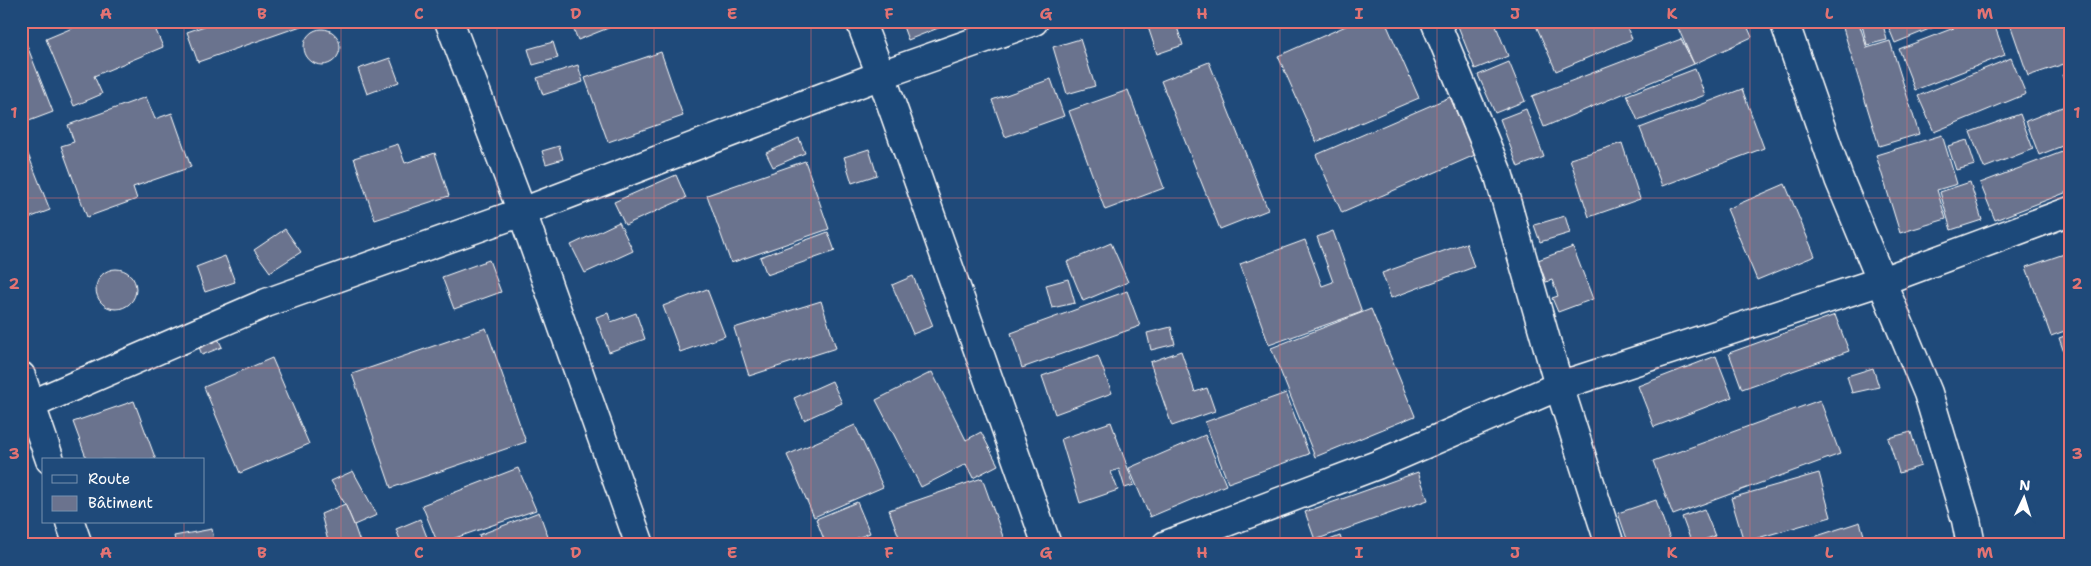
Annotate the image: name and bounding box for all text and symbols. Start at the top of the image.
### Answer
text: A [100,3,112,24]
text: B [257,3,267,24]
text: C [414,3,424,24]
text: D [570,3,582,24]
text: E [727,3,737,24]
text: F [884,3,894,24]
text: G [1040,3,1053,24]
text: H [1196,3,1208,24]
text: I [1355,3,1364,24]
text: J [1510,3,1520,24]
text: K [1667,3,1678,24]
text: L [1825,3,1834,24]
text: M [1977,3,1994,24]
text: 1 [10,102,18,123]
text: 1 [2073,102,2081,123]
text: 2 [8,273,20,294]
text: 2 [2071,273,2083,294]
text: 3 [8,443,20,464]
text: 3 [2071,443,2083,464]
legend [42,458,205,524]
text: Route [88,469,130,489]
north arrow [1998,474,2048,524]
text: N [2019,476,2031,494]
text: Bâtiment [88,493,153,513]
text: A [100,542,112,563]
text: B [257,542,267,563]
text: C [414,542,424,563]
text: D [570,542,582,563]
text: E [727,542,737,563]
text: F [884,542,894,563]
text: G [1040,542,1053,563]
text: H [1196,542,1208,563]
text: I [1355,542,1364,563]
text: J [1510,542,1520,563]
text: K [1667,542,1678,563]
text: L [1825,542,1834,563]
text: M [1977,542,1994,563]

